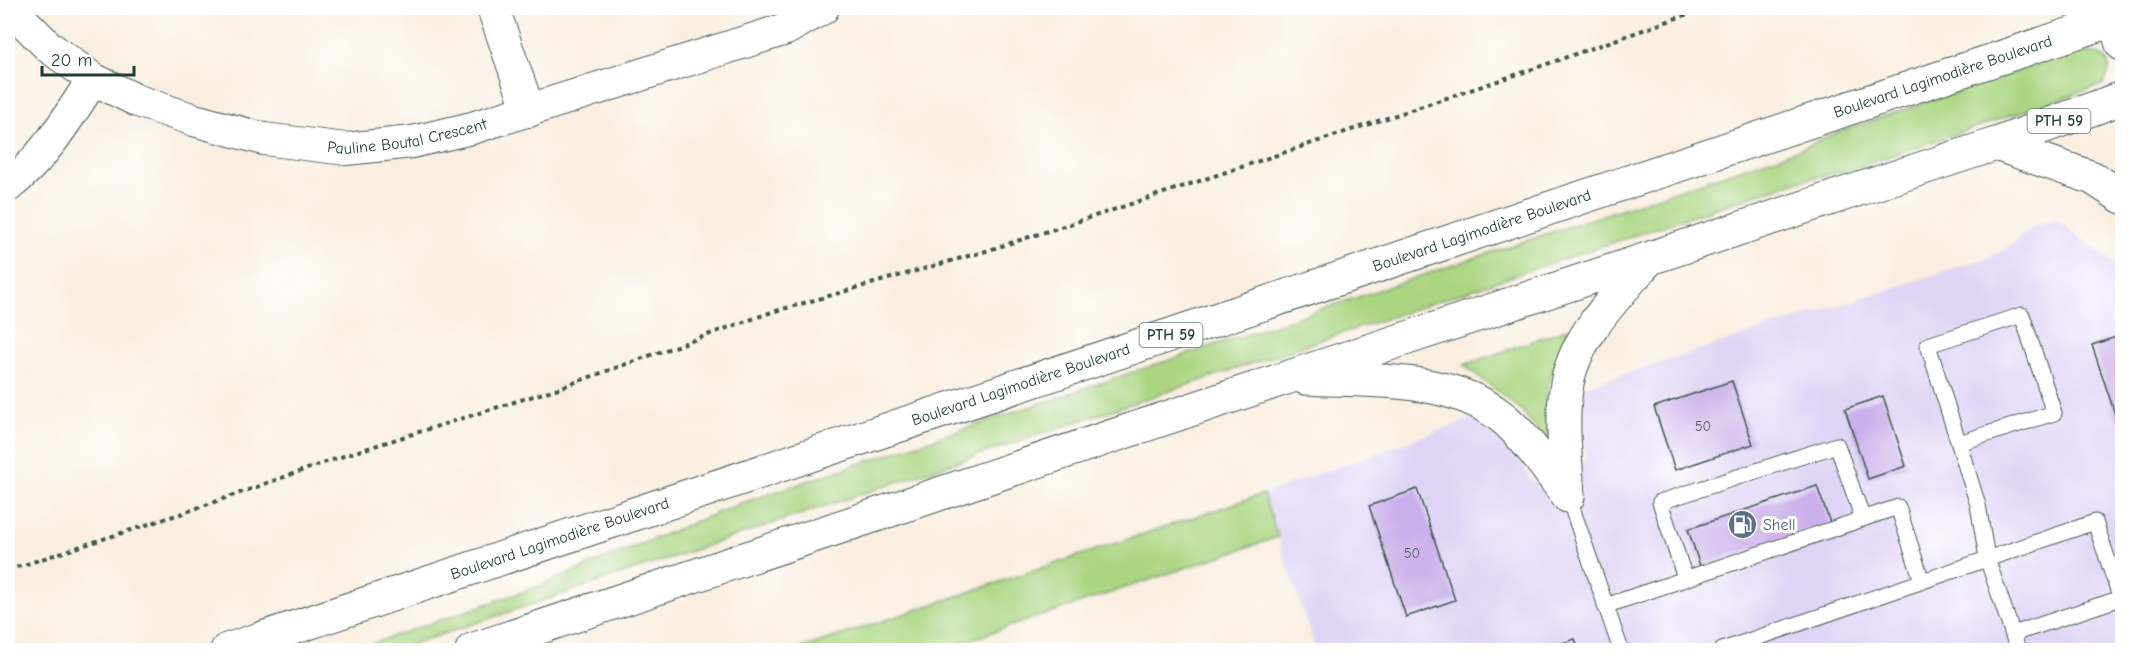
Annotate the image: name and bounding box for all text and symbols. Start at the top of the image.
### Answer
street label: Boulevard Lagimodière Boulevard [1831,32,2054,122]
scale bar [42,39,134,77]
text: 20 m [51,50,92,71]
road number: PTH 59 [2028,109,2090,133]
street label: Pauline Boutal Crescent [326,115,489,158]
street label: Boulevard Lagimodière Boulevard [1370,186,1593,276]
road number: PTH 59 [1140,323,1202,347]
street label: Boulevard Lagimodière Boulevard [909,340,1132,430]
house number: 50 [1695,418,1711,435]
street label: Boulevard Lagimodière Boulevard [448,494,671,584]
fuel station icon: Shell [1726,509,1758,541]
place label: Shell [1763,516,1795,534]
house number: 50 [1404,545,1420,562]

